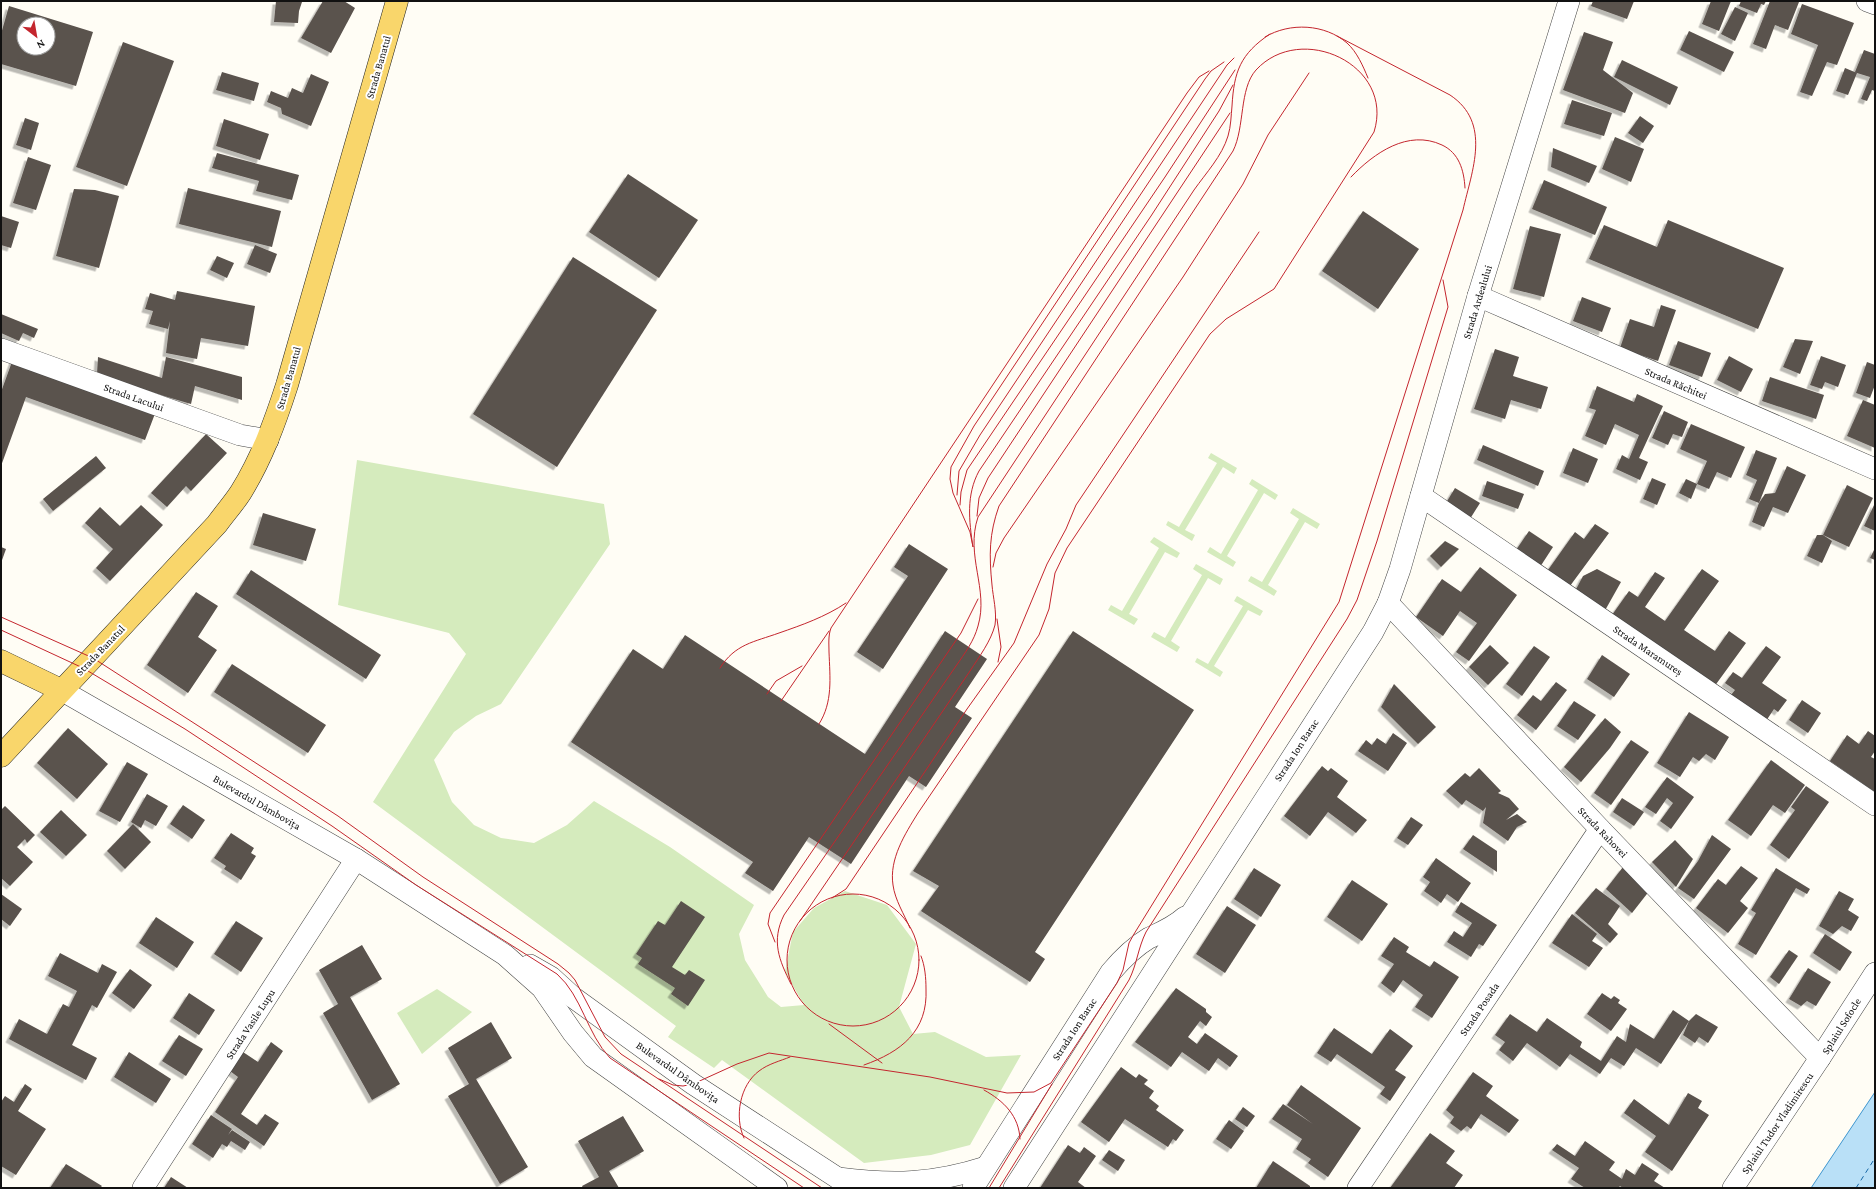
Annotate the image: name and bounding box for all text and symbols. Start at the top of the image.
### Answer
north arrow [16,16,56,56]
street label: Strada Banatul [363,34,393,100]
text: N [34,37,47,52]
street label: Strada Ardealului [1460,264,1494,340]
street label: Strada Banatul [273,345,303,411]
street label: Strada Răchitei [1643,365,1709,402]
street label: Strada Lacului [102,381,166,413]
street label: Strada Banatul [73,622,127,678]
street label: Strada Maramureș [1610,622,1685,679]
street label: Strada Ion Barac [1271,716,1321,783]
street label: Bulevardul Dâmbovița [210,772,303,834]
street label: Strada Rahovei [1576,804,1630,860]
street label: Strada Posada [1457,980,1501,1038]
street label: Strada Vasile Lupu [223,987,278,1062]
street label: Strada Ion Barac [1049,995,1099,1062]
street label: Splaiul Sofocle [1819,996,1864,1057]
street label: Bulevardul Dâmbovița [633,1039,722,1107]
street label: Splaiul Tudor Vladimirescu [1739,1070,1816,1176]

